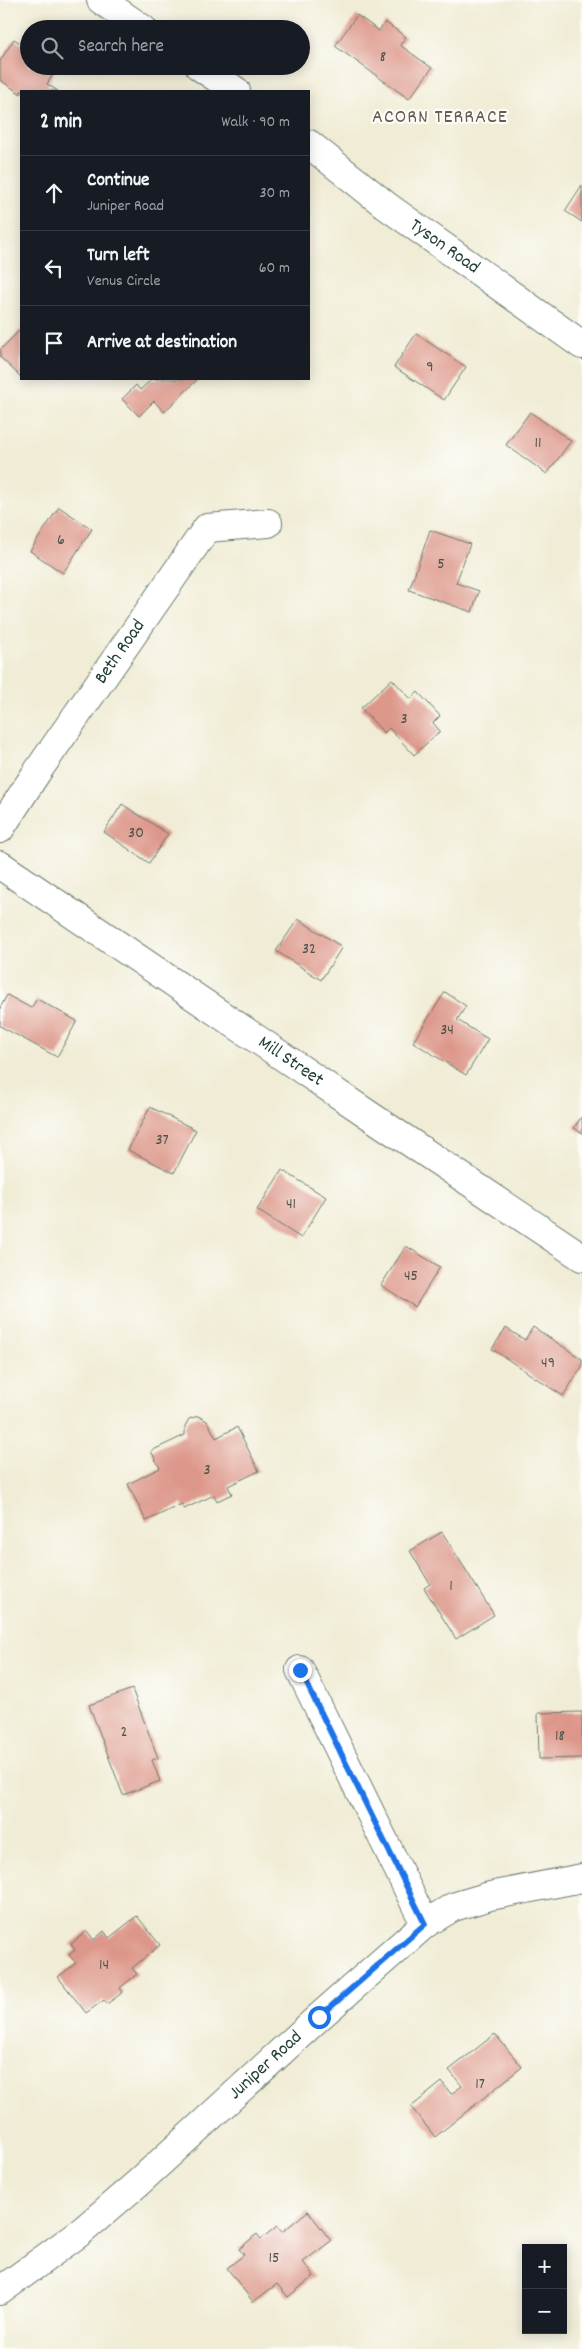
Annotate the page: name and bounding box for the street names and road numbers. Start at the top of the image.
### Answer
street label: Tyson Road [404,213,485,281]
street label: Beth Road [89,614,152,690]
street label: Mill Street [252,1030,329,1094]
street label: Juniper Road [223,2025,309,2106]

